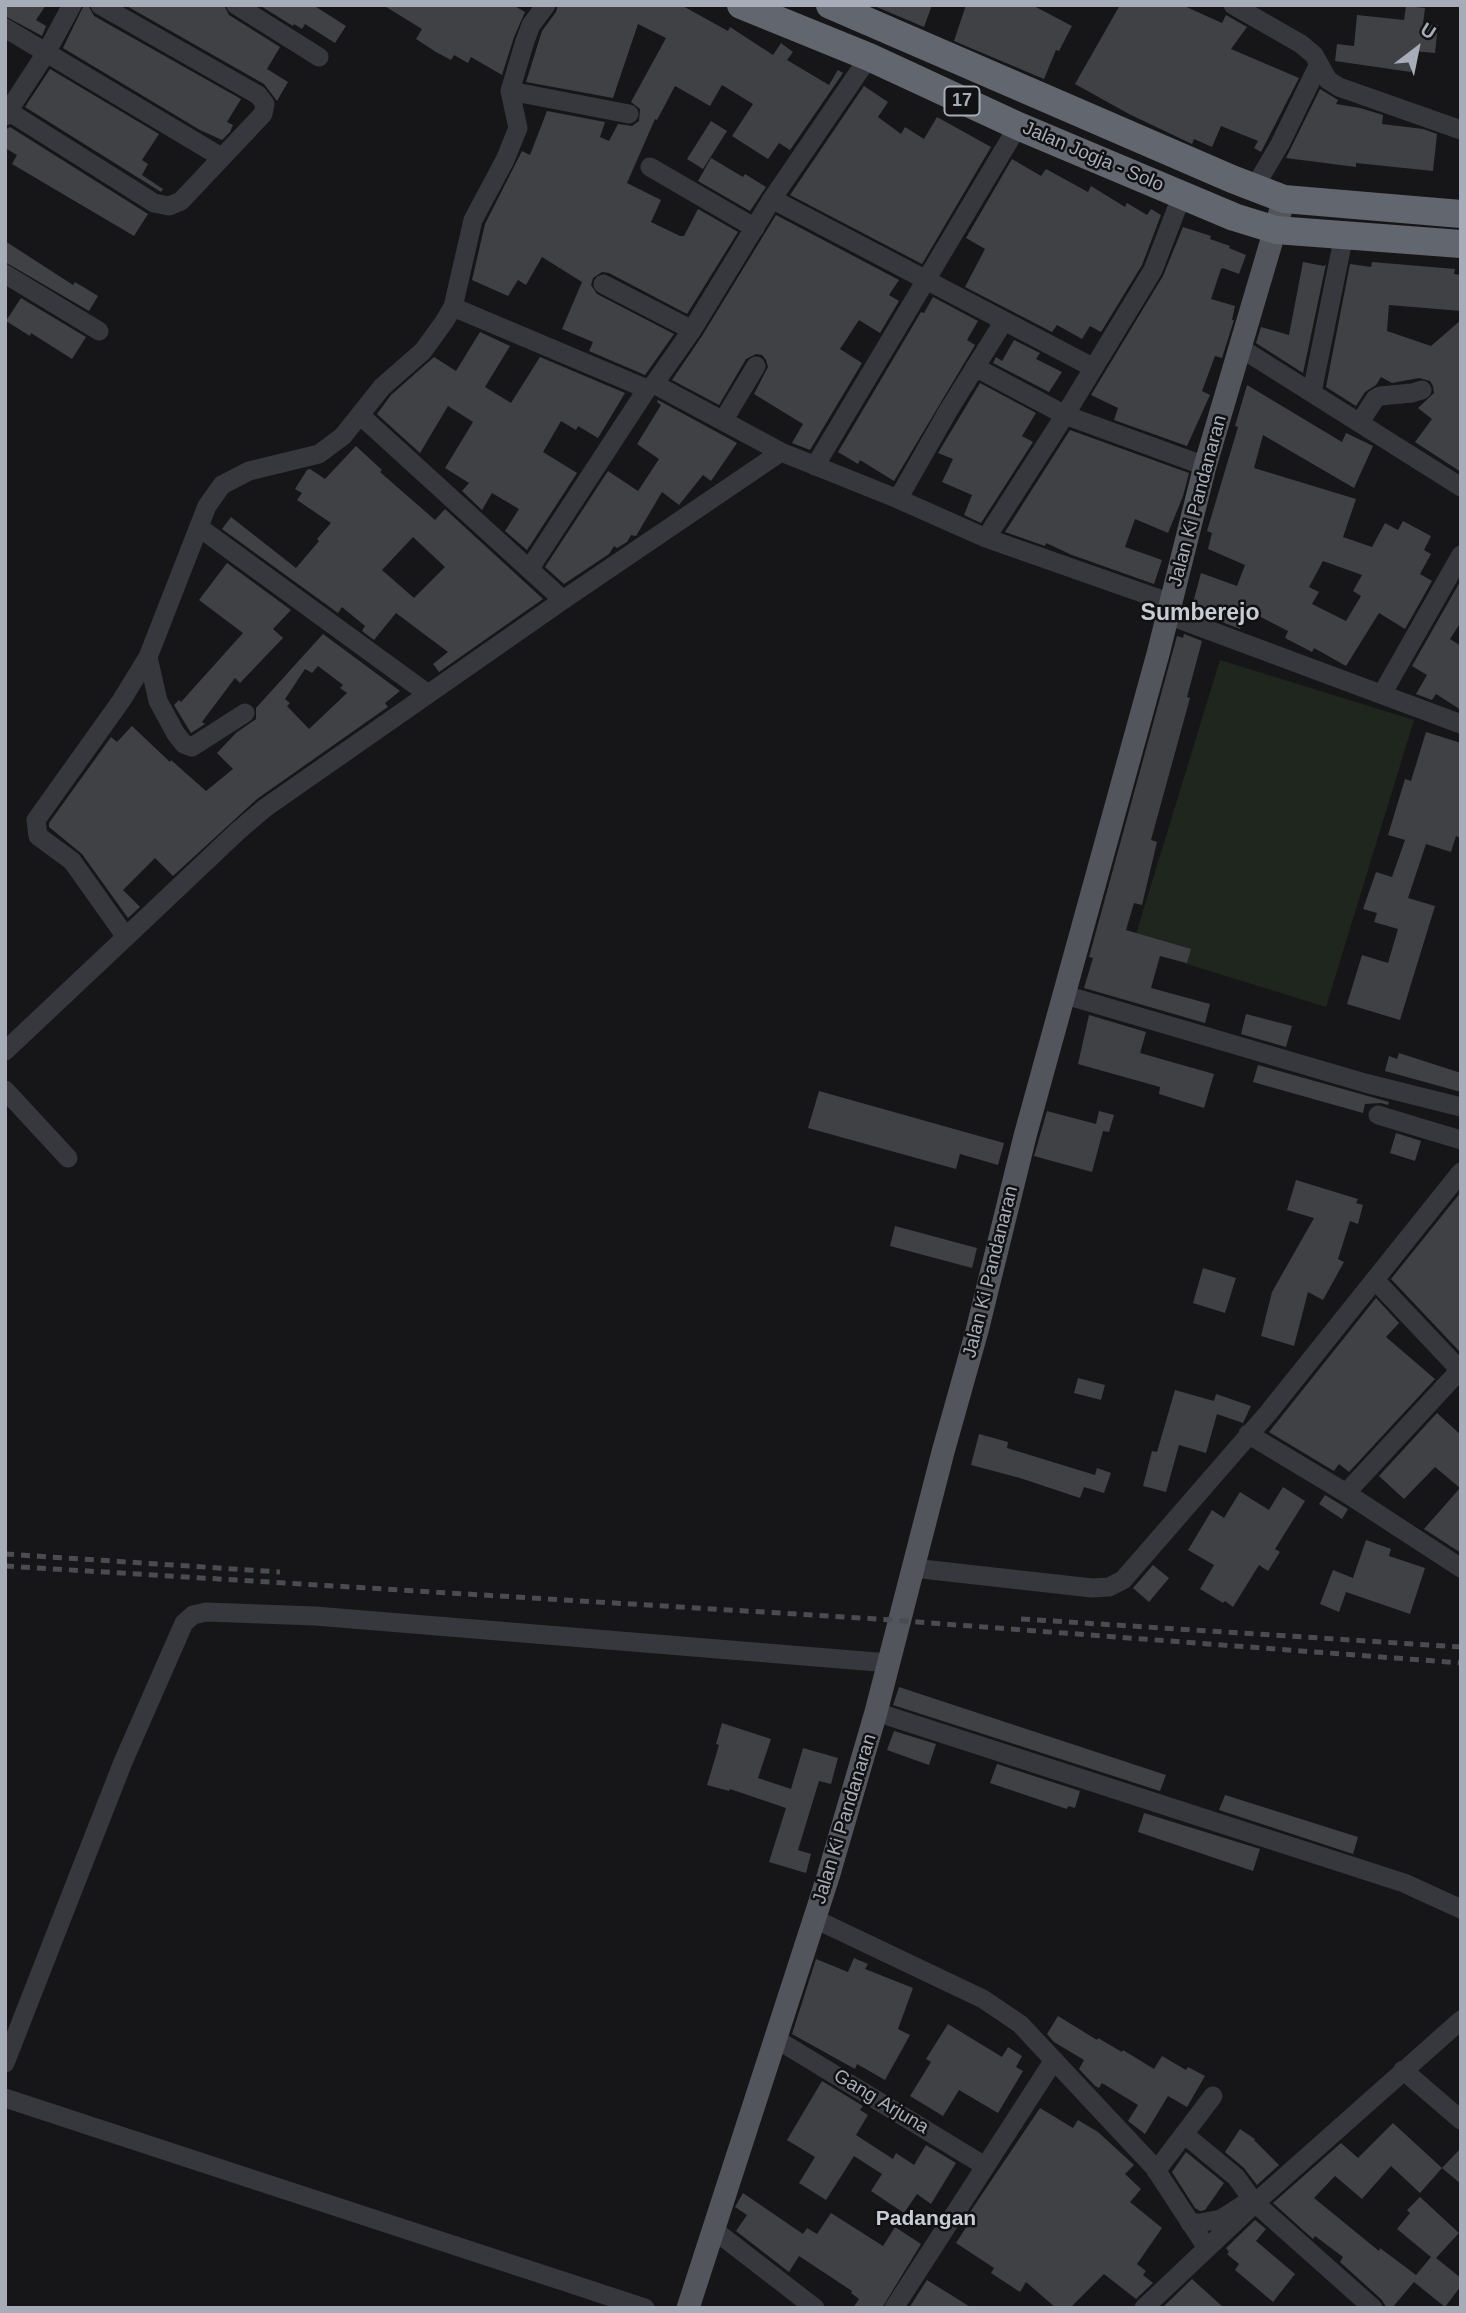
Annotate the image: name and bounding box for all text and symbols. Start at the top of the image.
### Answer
north arrow [1382,14,1452,84]
text: U [1417,18,1440,43]
road number: 17 [944,86,979,116]
street label: Jalan Jogja - Solo [1019,117,1167,197]
street label: Jalan Ki Pandanaran [1164,413,1232,589]
district label: Sumberejo [1141,600,1259,628]
street label: Jalan Ki Pandanaran [959,1184,1023,1360]
street label: Jalan Ki Pandanaran [808,1731,882,1907]
street label: Gang Arjuna [829,2065,933,2139]
district label: Padangan [876,2206,976,2232]

